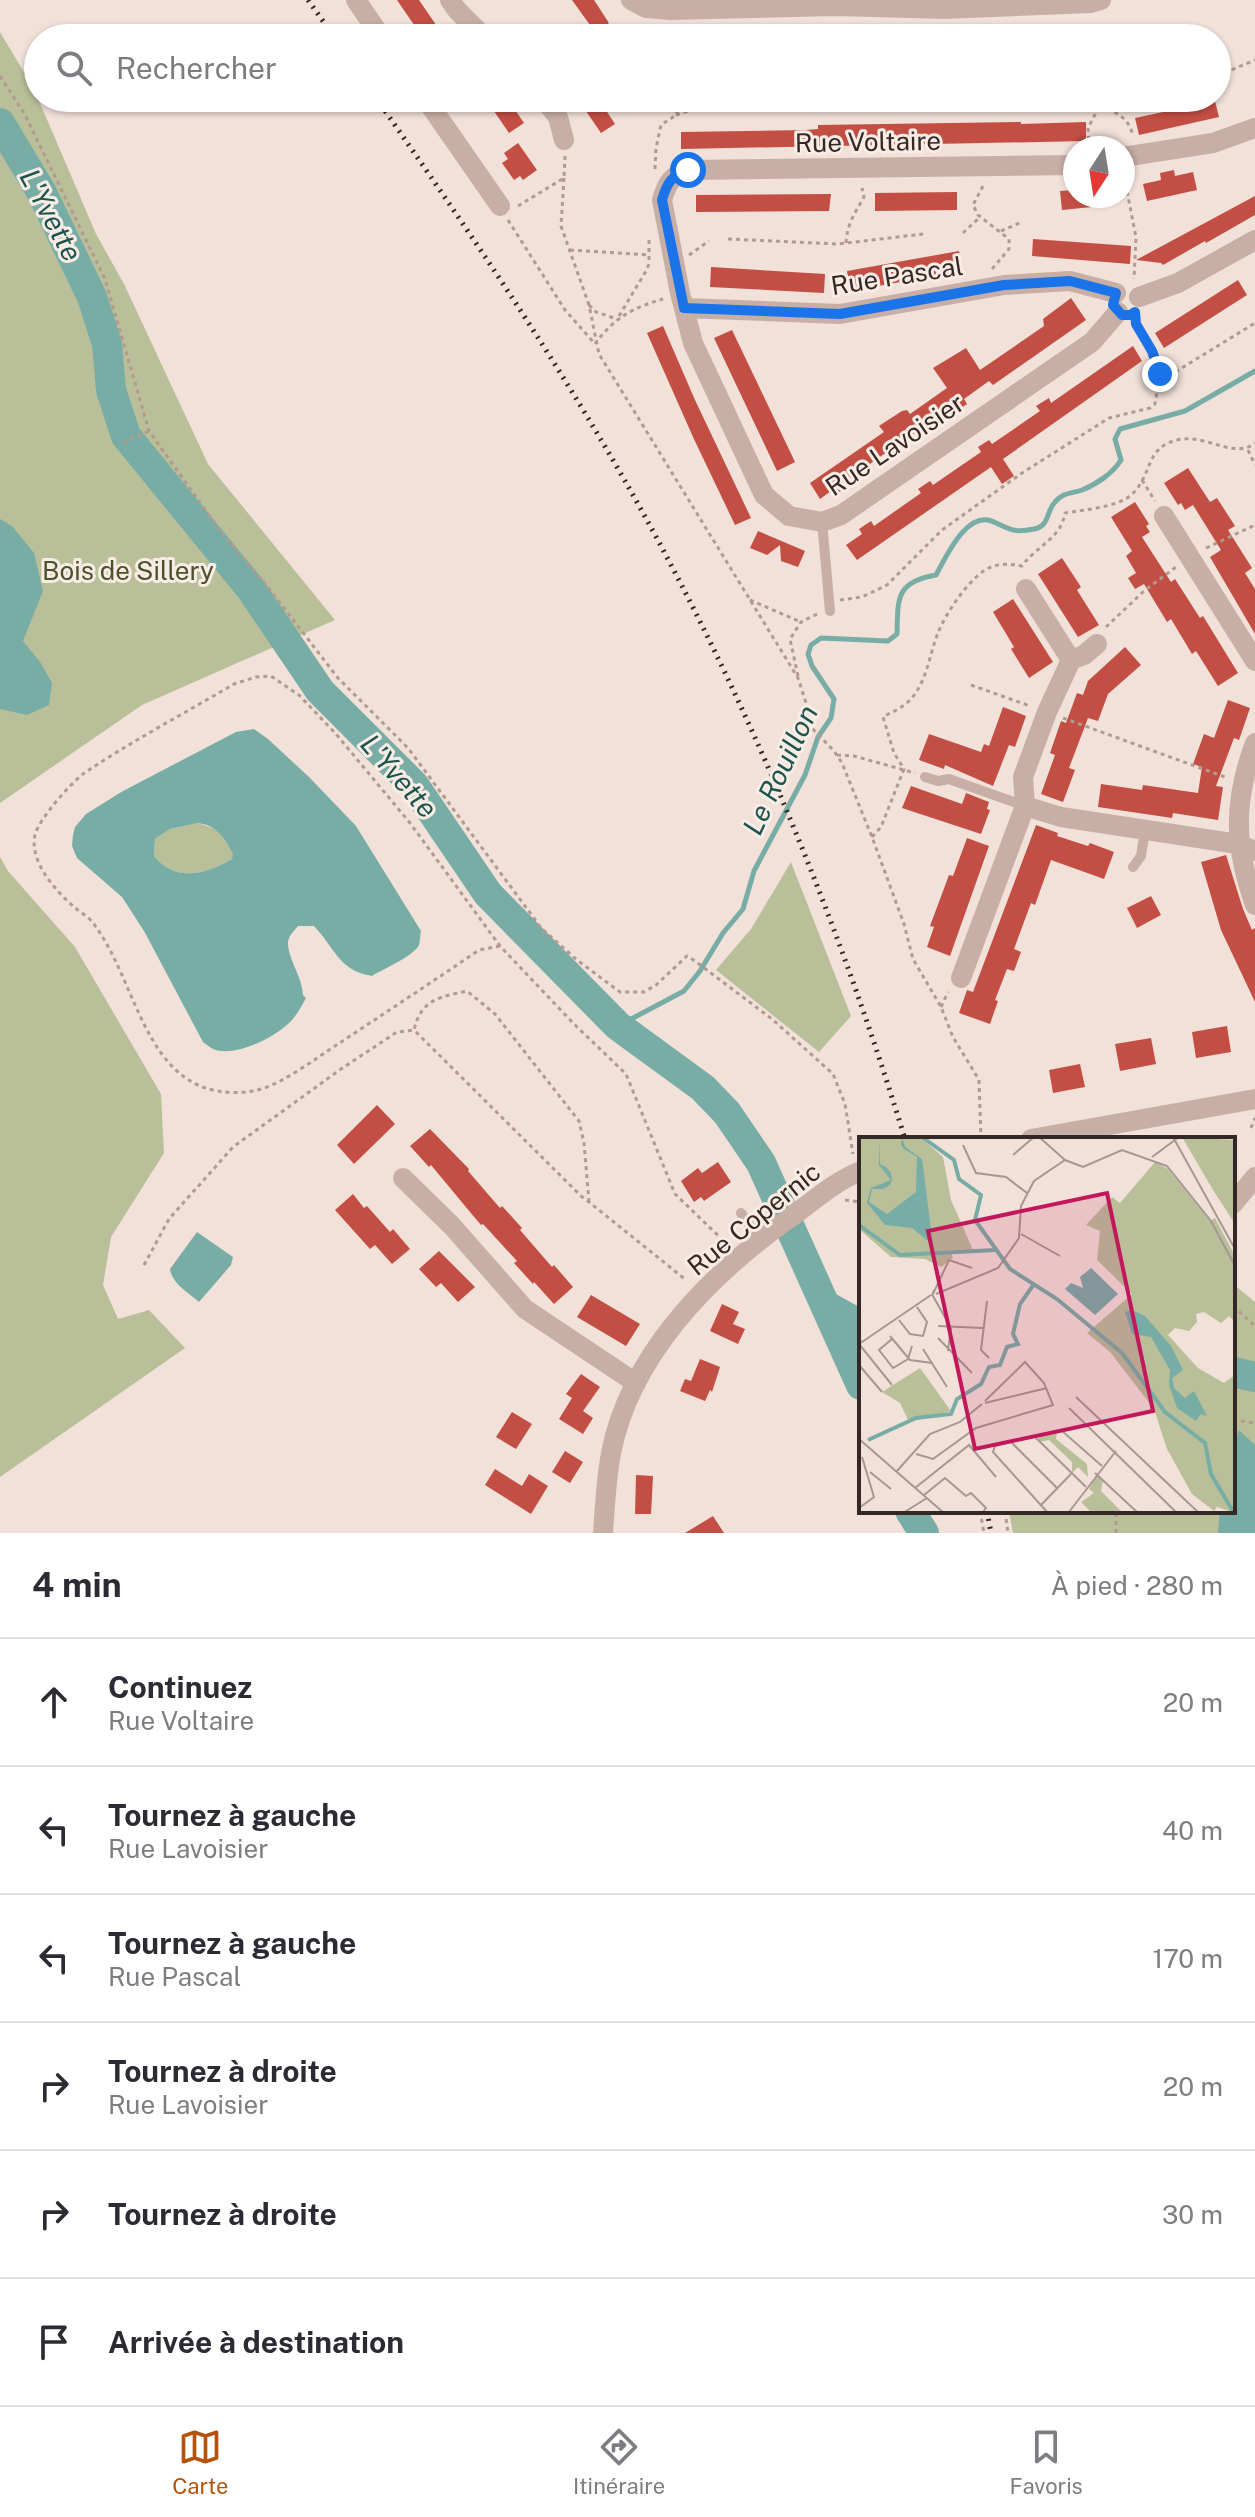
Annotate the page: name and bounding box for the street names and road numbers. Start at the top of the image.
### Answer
street label: Rue Voltaire [795,125,941,158]
street label: Rue Pascal [829,250,965,301]
street label: Rue Lavoisier [820,387,970,502]
street label: Rue Copernic [681,1156,826,1282]

